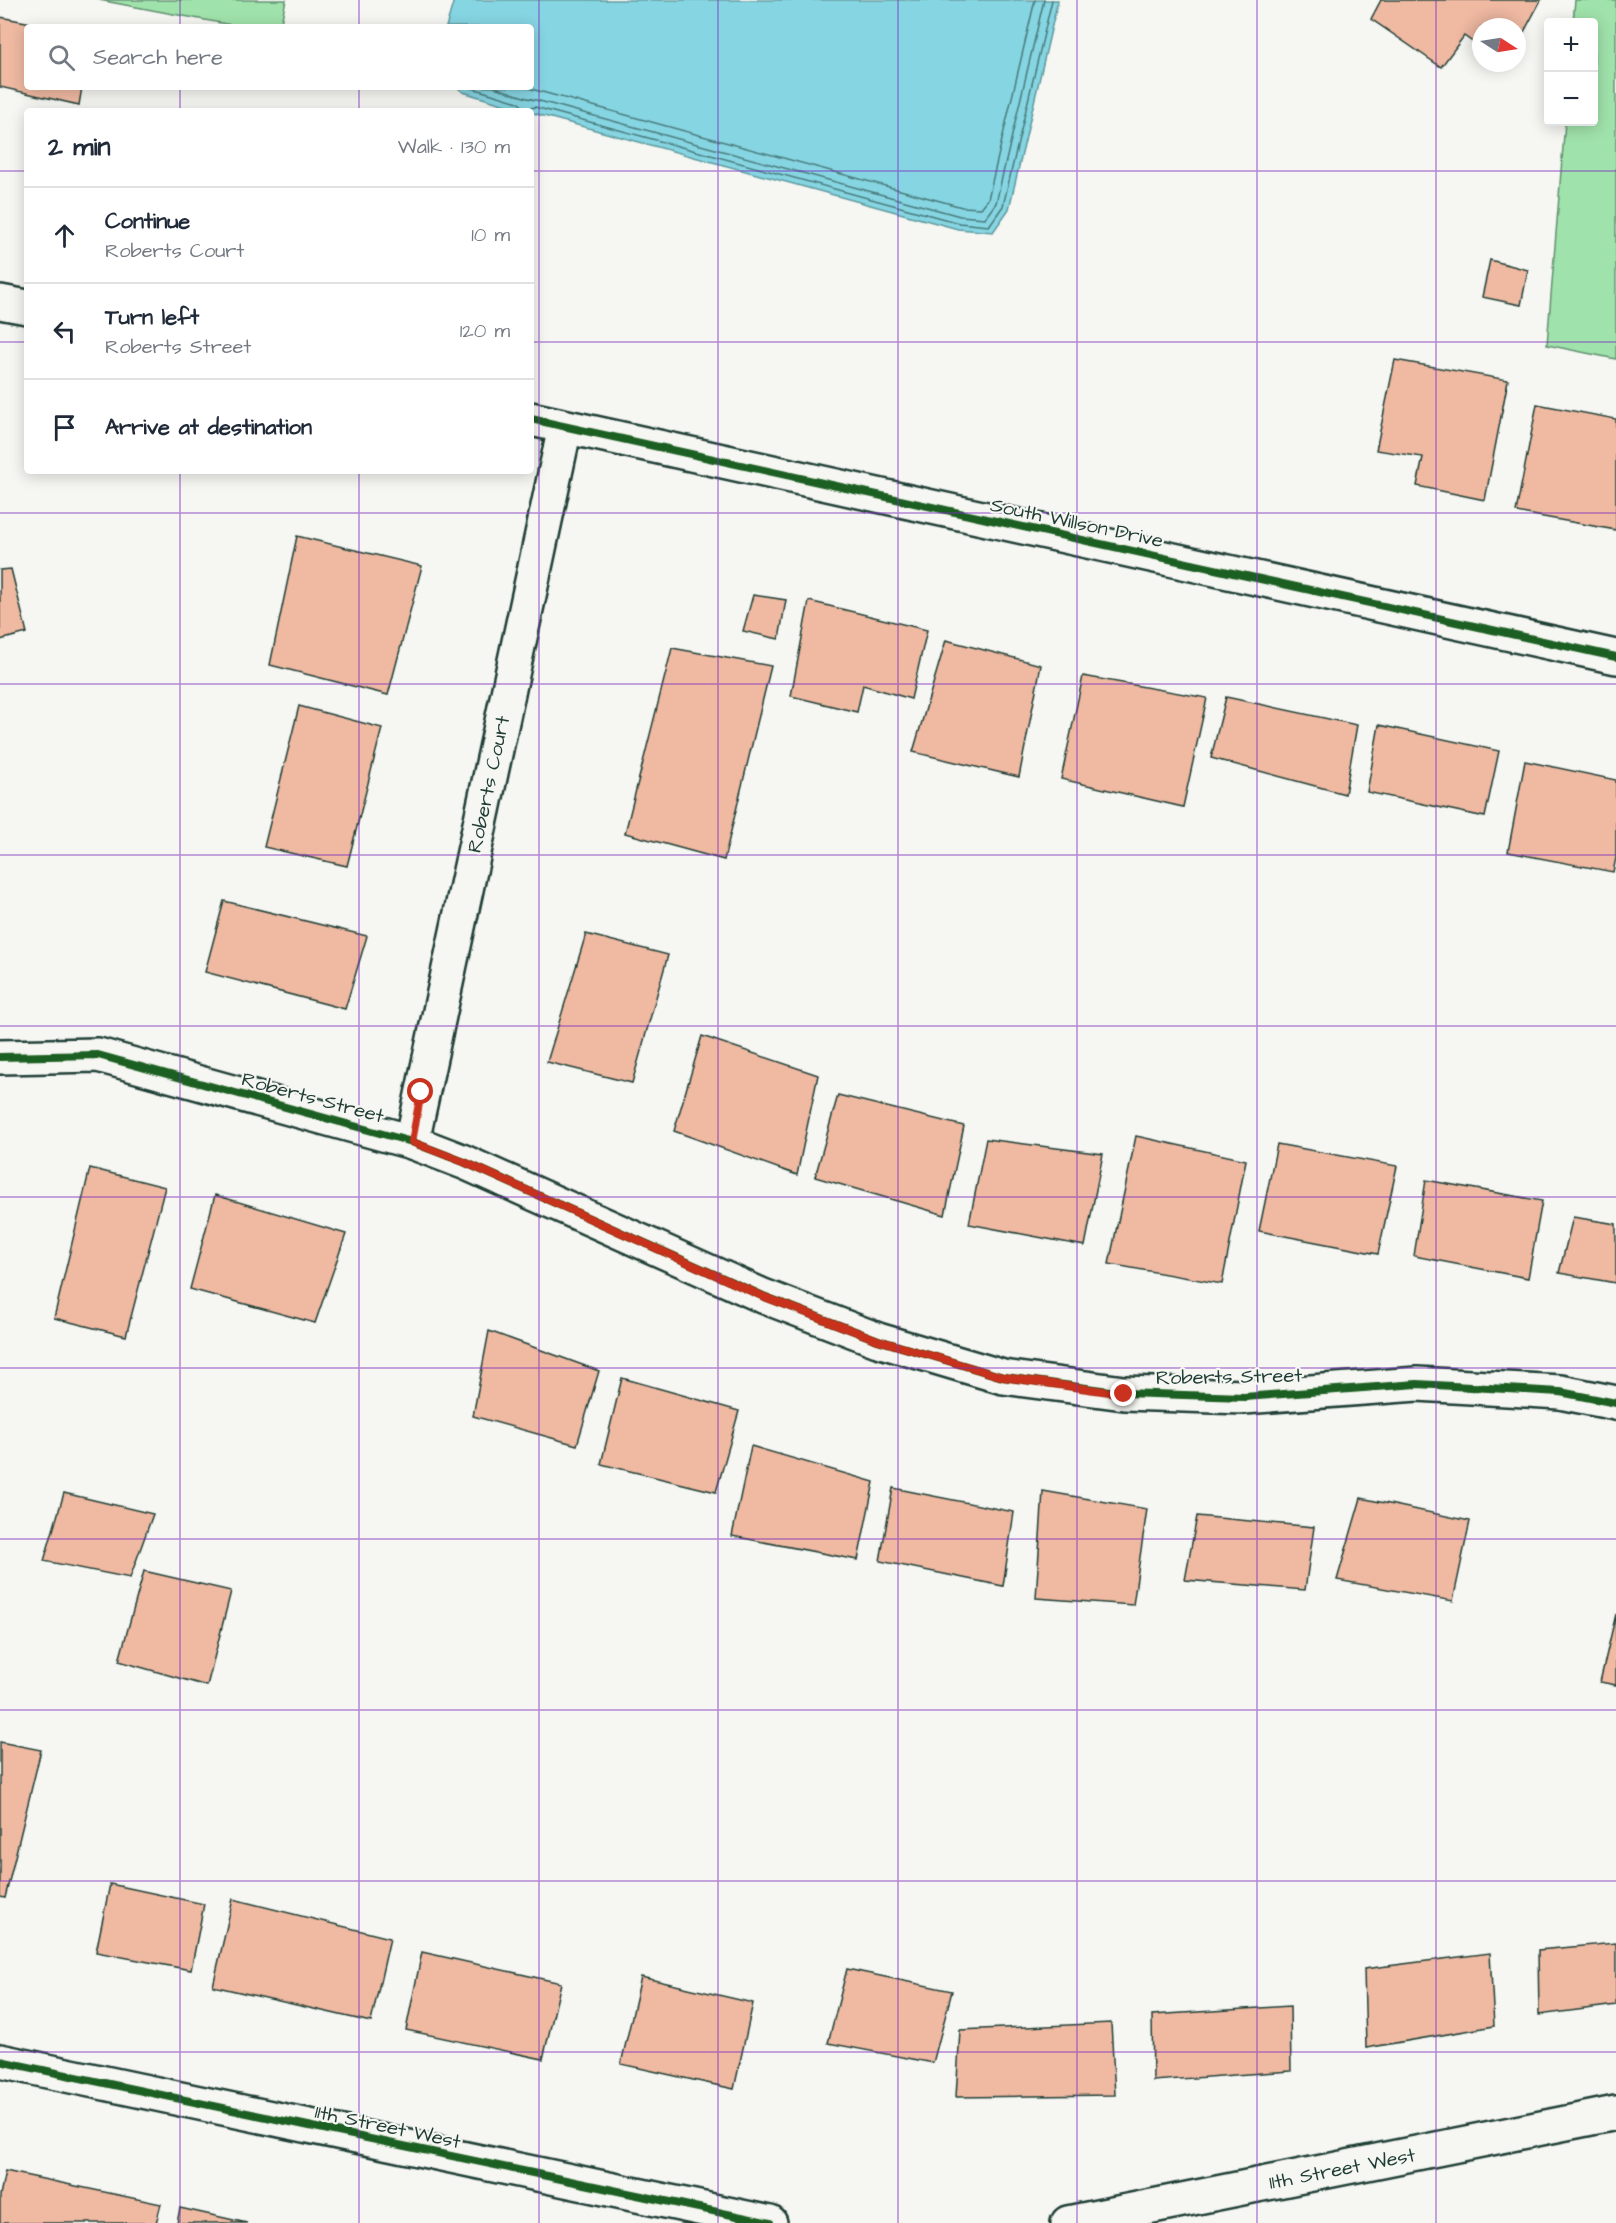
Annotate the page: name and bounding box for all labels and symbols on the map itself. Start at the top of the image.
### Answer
north arrow [1472,18,1526,72]
street label: South Willson Drive [988,491,1166,555]
street label: Roberts Court [461,713,517,855]
street label: Roberts Street [238,1065,387,1130]
route start [407,1078,433,1104]
street label: Roberts Street [1156,1362,1302,1392]
route end [1110,1380,1136,1406]
street label: 11th Street West [312,2098,463,2156]
street label: 11th Street West [1267,2141,1418,2197]

